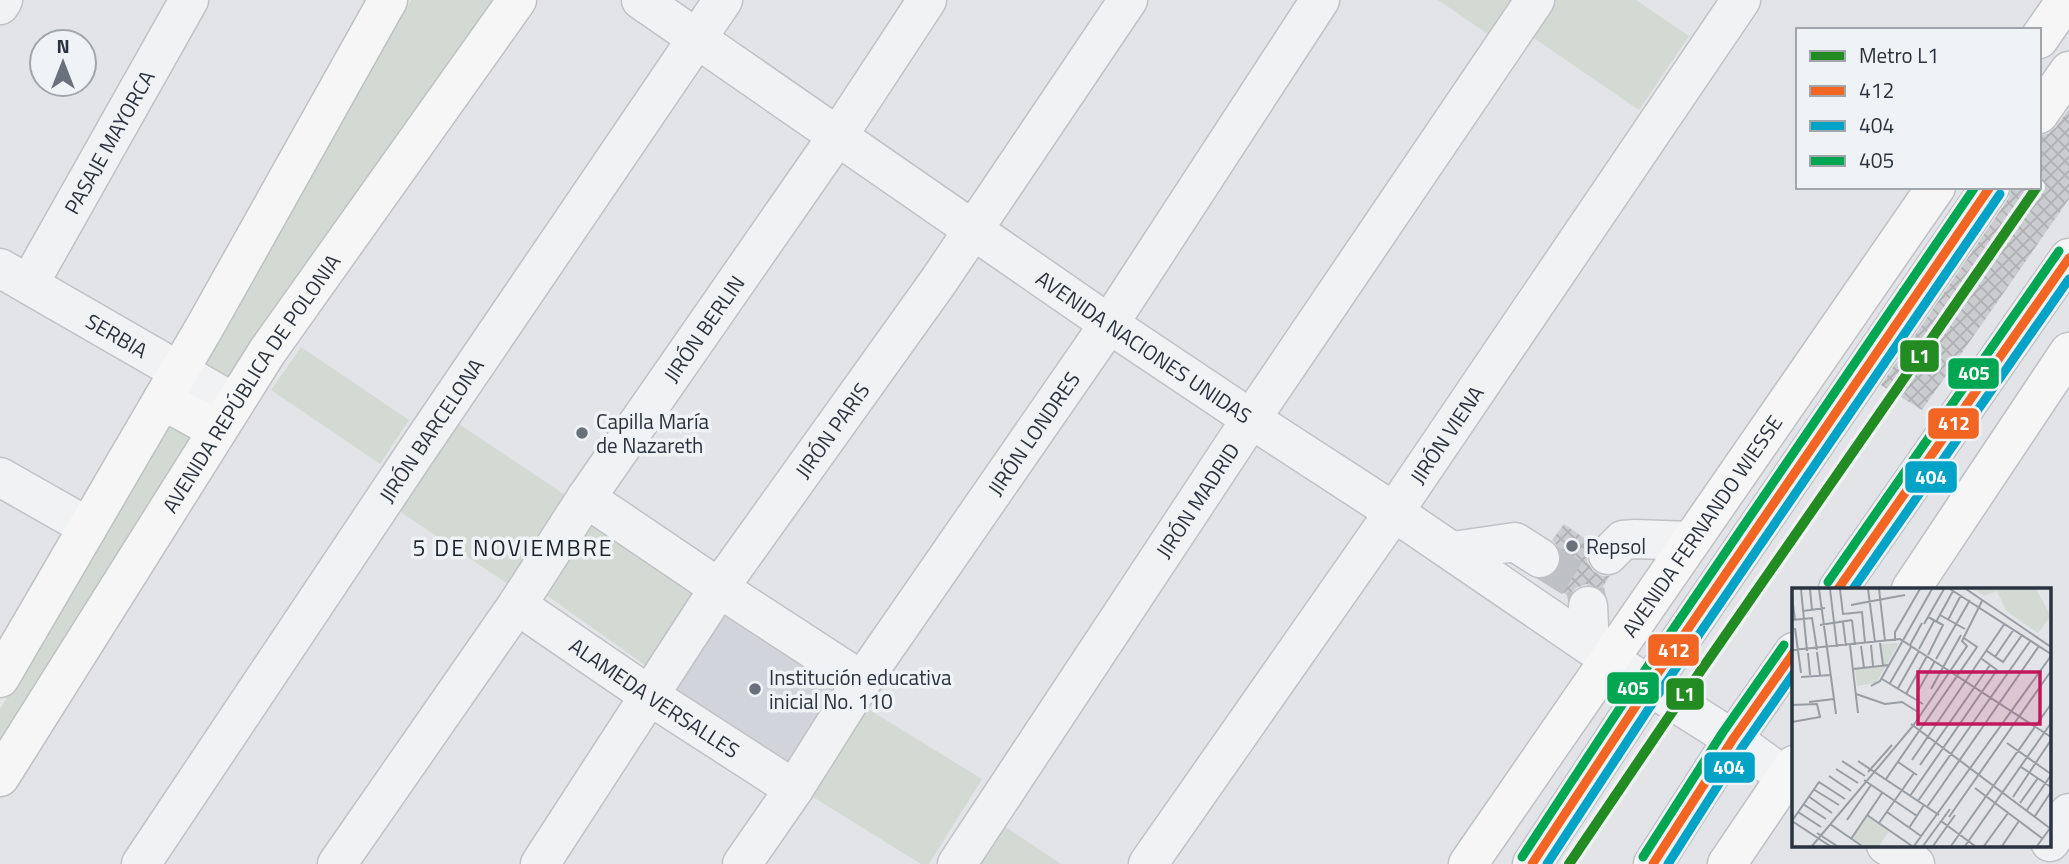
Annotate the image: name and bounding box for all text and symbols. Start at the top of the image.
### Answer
north arrow [28,28,98,98]
legend [1796,28,2041,189]
text: N [56,31,70,60]
text: Metro L1 [1859,39,1939,71]
street label: PASAJE MAYORCA [56,64,163,220]
text: 412 [1859,74,1894,106]
text: 404 [1859,109,1894,141]
text: 405 [1859,144,1894,176]
street label: AVENIDA REPÚBLICA DE POLONIA [154,247,348,519]
street label: AVENIDA NACIONES UNIDAS [1030,262,1258,431]
street label: JIRÓN BERLIN [655,269,752,389]
street label: SERBIA [80,305,154,366]
line badge: L1 [1899,339,1940,373]
text: L1 [1910,341,1930,370]
street label: JIRÓN BARCELONA [371,351,492,509]
line badge: 405 [1947,357,2000,390]
text: 405 [1958,358,1990,387]
street label: JIRÓN LONDRES [979,365,1087,502]
street label: JIRÓN PARIS [787,376,877,485]
street label: JIRÓN VIENA [1402,379,1492,490]
place label: Capilla María de Nazareth [596,405,709,461]
line badge: 412 [1927,407,1980,440]
street label: AVENIDA FERNANDO WIESSE [1614,408,1790,644]
text: 412 [1938,408,1970,437]
marker: Capilla María de Nazareth [574,425,590,441]
street label: JIRÓN MADRID [1148,436,1247,564]
line badge: 404 [1904,460,1958,494]
text: 404 [1915,462,1947,491]
district label: 5 DE NOVIEMBRE [412,530,614,565]
place label: Repsol [1586,530,1646,562]
marker: Repsol [1564,538,1580,554]
inset map [1792,588,2052,846]
street label: ALAMEDA VERSALLES [563,630,746,766]
line badge: 412 [1647,633,1700,667]
text: 412 [1658,635,1690,664]
place label: Institución educativa inicial No. 110 [769,661,952,717]
line badge: 405 [1606,671,1660,705]
text: 405 [1617,673,1649,702]
line badge: L1 [1665,677,1705,711]
text: L1 [1675,679,1695,708]
marker: Institución educativa inicial No. 110 [747,681,763,697]
line badge: 404 [1703,751,1756,784]
text: 404 [1713,752,1745,781]

